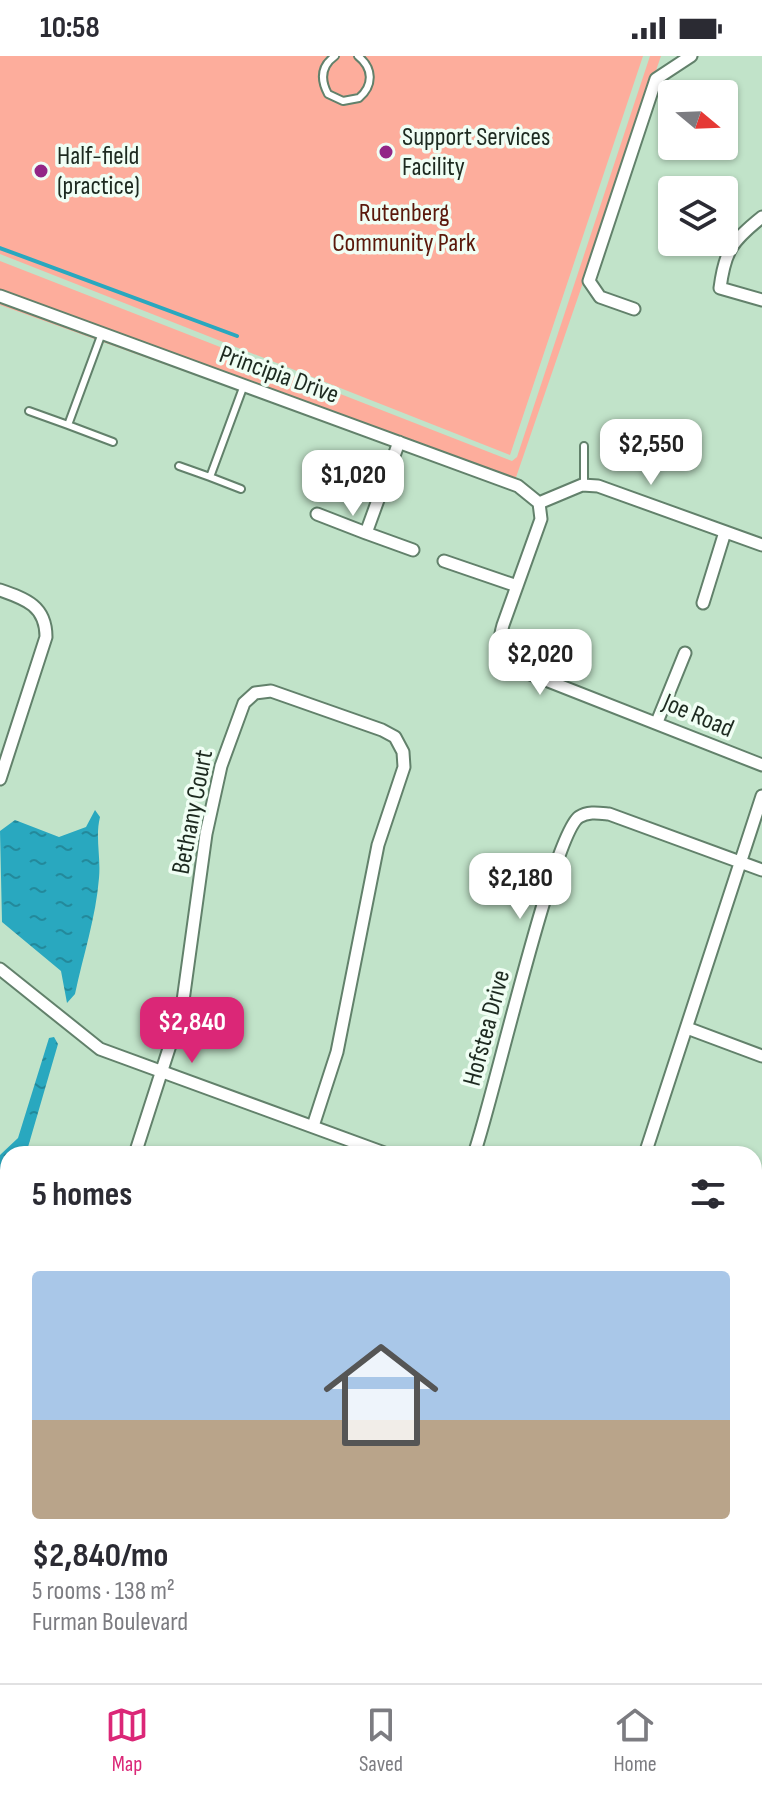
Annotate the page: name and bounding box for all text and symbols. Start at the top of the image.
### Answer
text: 10:58 [40,10,100,46]
north arrow [658,80,738,160]
map controls [658,80,738,256]
place label: Support Services Facility [402,122,550,183]
place label: Half-field (practice) [57,141,140,202]
marker: Support Services Facility [377,143,395,161]
marker: Half-field (practice) [32,162,50,180]
button: layers [658,176,738,256]
park label: Rutenberg Community Park [332,198,476,259]
street label: Principia Drive [215,339,343,411]
pin: $2,550 [586,419,716,487]
text: $2,550 [618,429,684,460]
pin: $1,020 [288,450,418,518]
text: $1,020 [320,460,386,491]
pin: $2,020 [475,629,605,697]
text: $2,020 [507,639,573,670]
street label: Joe Road [657,687,738,745]
street label: Bethany Court [166,747,220,877]
pin: $2,180 [455,853,585,921]
text: $2,180 [487,863,553,894]
street label: Hofstea Drive [457,967,517,1089]
pin: $2,840 [127,997,257,1065]
text: $2,840 [158,1007,226,1038]
icon: filters [686,1172,730,1216]
text: 5 homes [32,1174,132,1215]
icon: home [309,1323,453,1467]
text: $2,840/mo [32,1535,168,1576]
text: 5 rooms · 138 m² [32,1576,175,1607]
text: Furman Boulevard [32,1607,188,1638]
tab: Map [105,1703,149,1778]
tab: Saved [359,1703,403,1778]
tab: Home [613,1703,657,1778]

